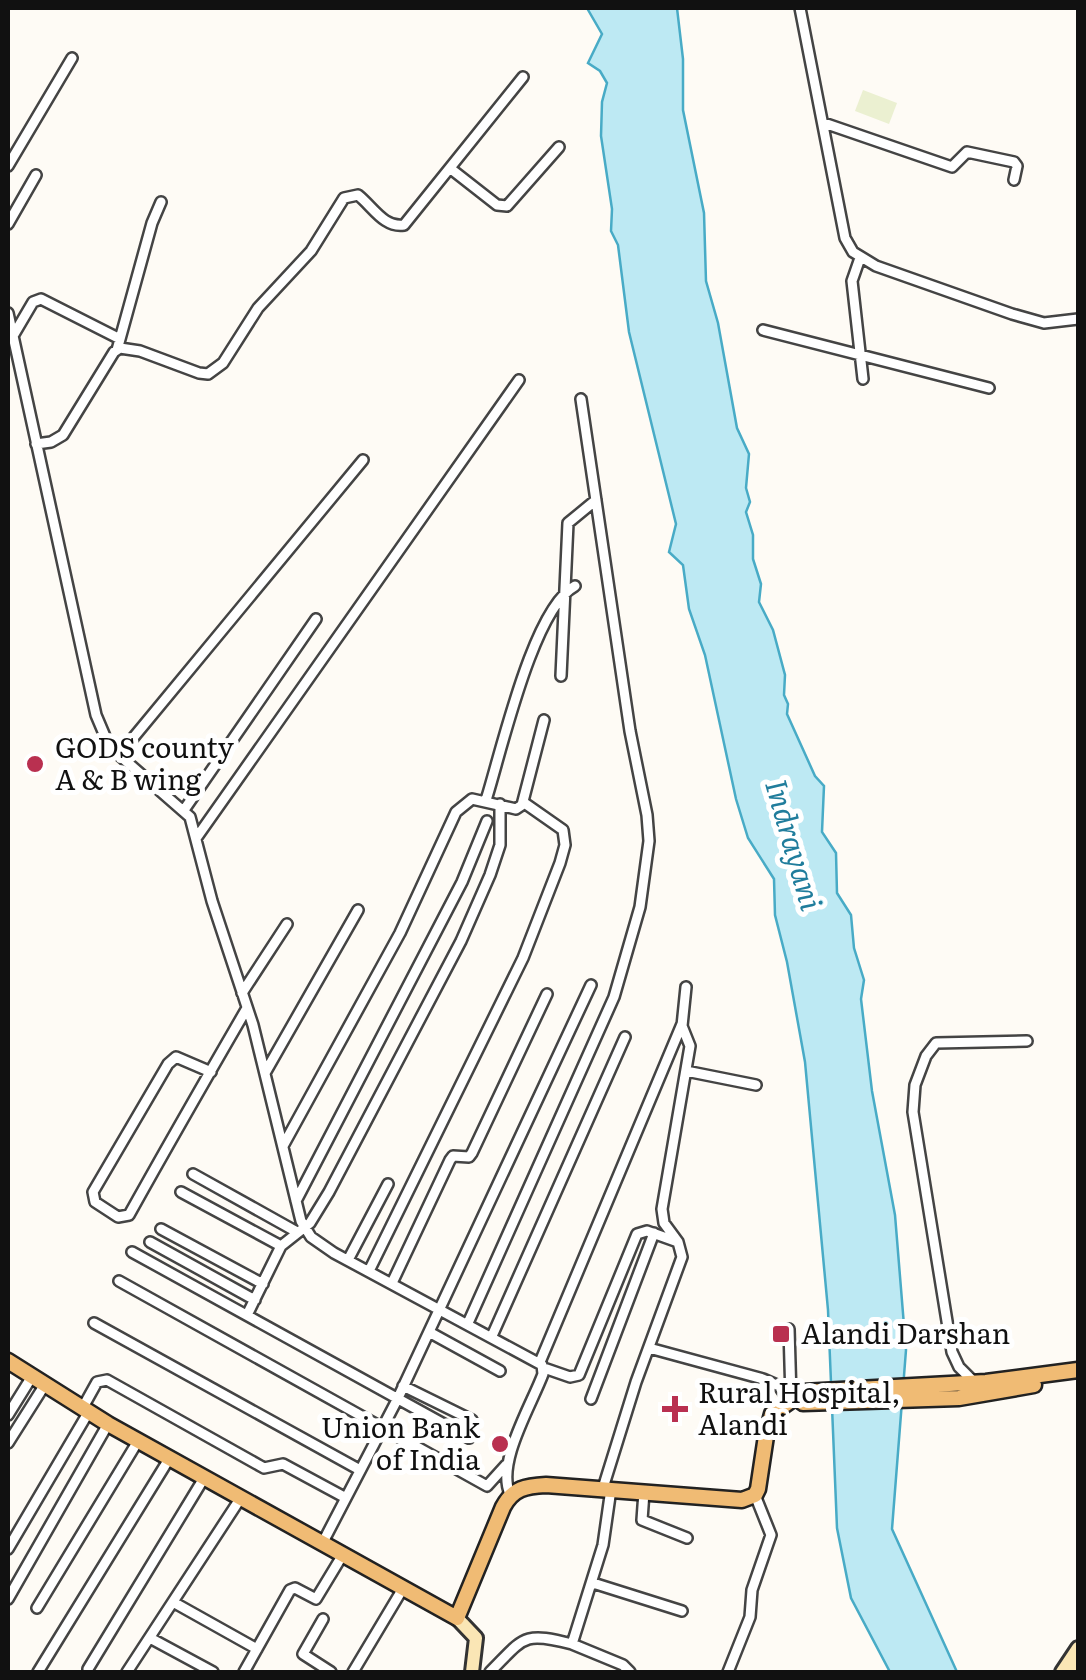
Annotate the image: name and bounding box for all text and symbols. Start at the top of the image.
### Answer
place label: GODS county A & B wing [55,725,235,799]
marker: GODS county A & B wing [24,753,46,775]
water label: Indrayani [756,774,836,915]
place label: Alandi Darshan [801,1311,1010,1353]
marker: Alandi Darshan [770,1323,792,1345]
place label: Rural Hospital, Alandi [698,1370,900,1444]
marker: Rural Hospital, Alandi [662,1396,688,1422]
place label: Union Bank of India [321,1405,481,1479]
marker: Union Bank of India [489,1433,511,1455]

